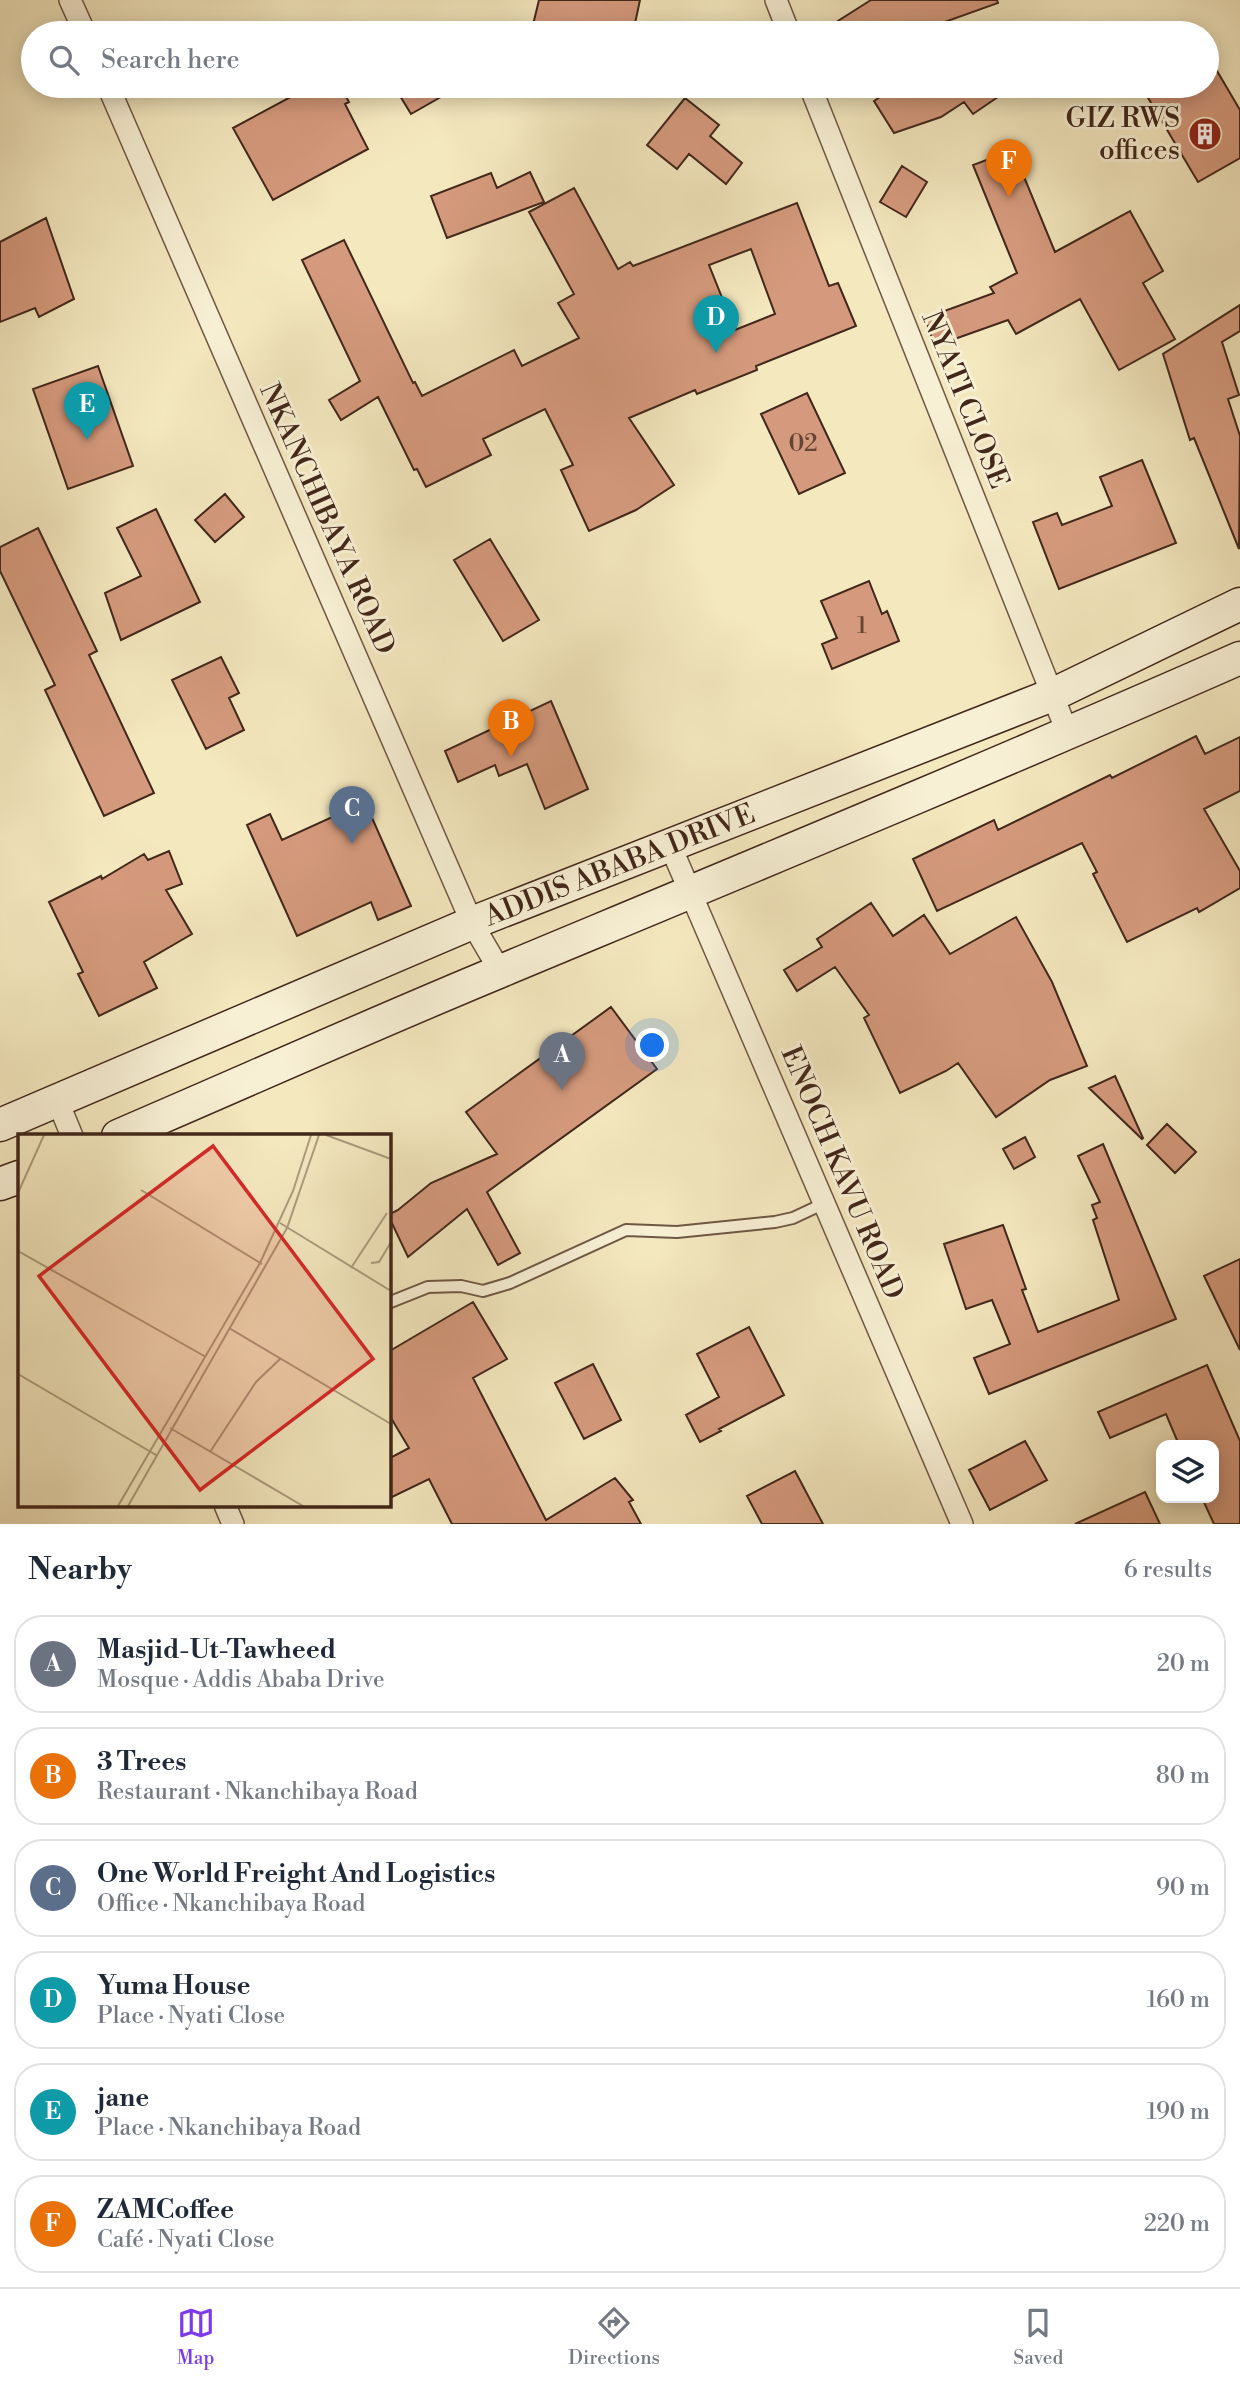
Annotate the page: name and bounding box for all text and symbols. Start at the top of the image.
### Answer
search box [21,21,1219,98]
icon: search [45,41,83,79]
text: Search here [101,44,240,76]
place label: GIZ RWS offices [1066,101,1180,168]
building icon: GIZ RWS offices [1186,115,1224,153]
pin: F [986,139,1032,197]
pin: D [693,295,739,353]
street label: NYATI CLOSE [914,306,1016,494]
street label: NKANCHIBAYA ROAD [251,378,403,660]
pin: E [64,382,110,440]
house number: 02 [788,429,818,459]
house number: 1 [857,611,868,641]
pin: B [488,699,534,757]
pin: C [329,786,375,844]
street label: ADDIS ABABA DRIVE [478,796,760,934]
your location [635,1028,669,1062]
pin: A [539,1032,585,1090]
street label: ENOCH KAVU ROAD [773,1041,911,1305]
inset map [18,1134,390,1506]
map controls [1156,1440,1219,1503]
button: layers [1156,1440,1219,1503]
text: Nearby [28,1551,132,1589]
text: 6 results [1124,1556,1212,1584]
text: Masjid-Ut-Tawheed [97,1634,336,1666]
text: A [45,1650,61,1678]
text: 20 m [1157,1650,1210,1678]
text: Mosque · Addis Ababa Drive [97,1666,385,1694]
text: 3 Trees [97,1746,186,1778]
text: B [44,1762,62,1790]
text: 80 m [1156,1762,1210,1790]
text: Restaurant · Nkanchibaya Road [97,1778,418,1806]
text: One World Freight And Logistics [97,1858,495,1890]
text: C [45,1874,61,1902]
text: 90 m [1156,1874,1210,1902]
text: Office · Nkanchibaya Road [97,1890,365,1918]
text: Yuma House [97,1970,250,2002]
text: D [44,1986,62,2014]
text: 160 m [1147,1986,1210,2014]
text: Place · Nyati Close [97,2002,285,2030]
text: jane [97,2082,149,2114]
text: E [45,2098,61,2126]
text: 190 m [1147,2098,1210,2126]
text: Place · Nkanchibaya Road [97,2114,361,2142]
text: ZAMCoffee [97,2194,234,2226]
text: F [45,2210,61,2238]
text: 220 m [1144,2210,1210,2238]
text: Café · Nyati Close [97,2226,275,2254]
tab: Map [177,2304,215,2370]
tab: Directions [568,2304,660,2370]
tab: Saved [1013,2304,1063,2370]

